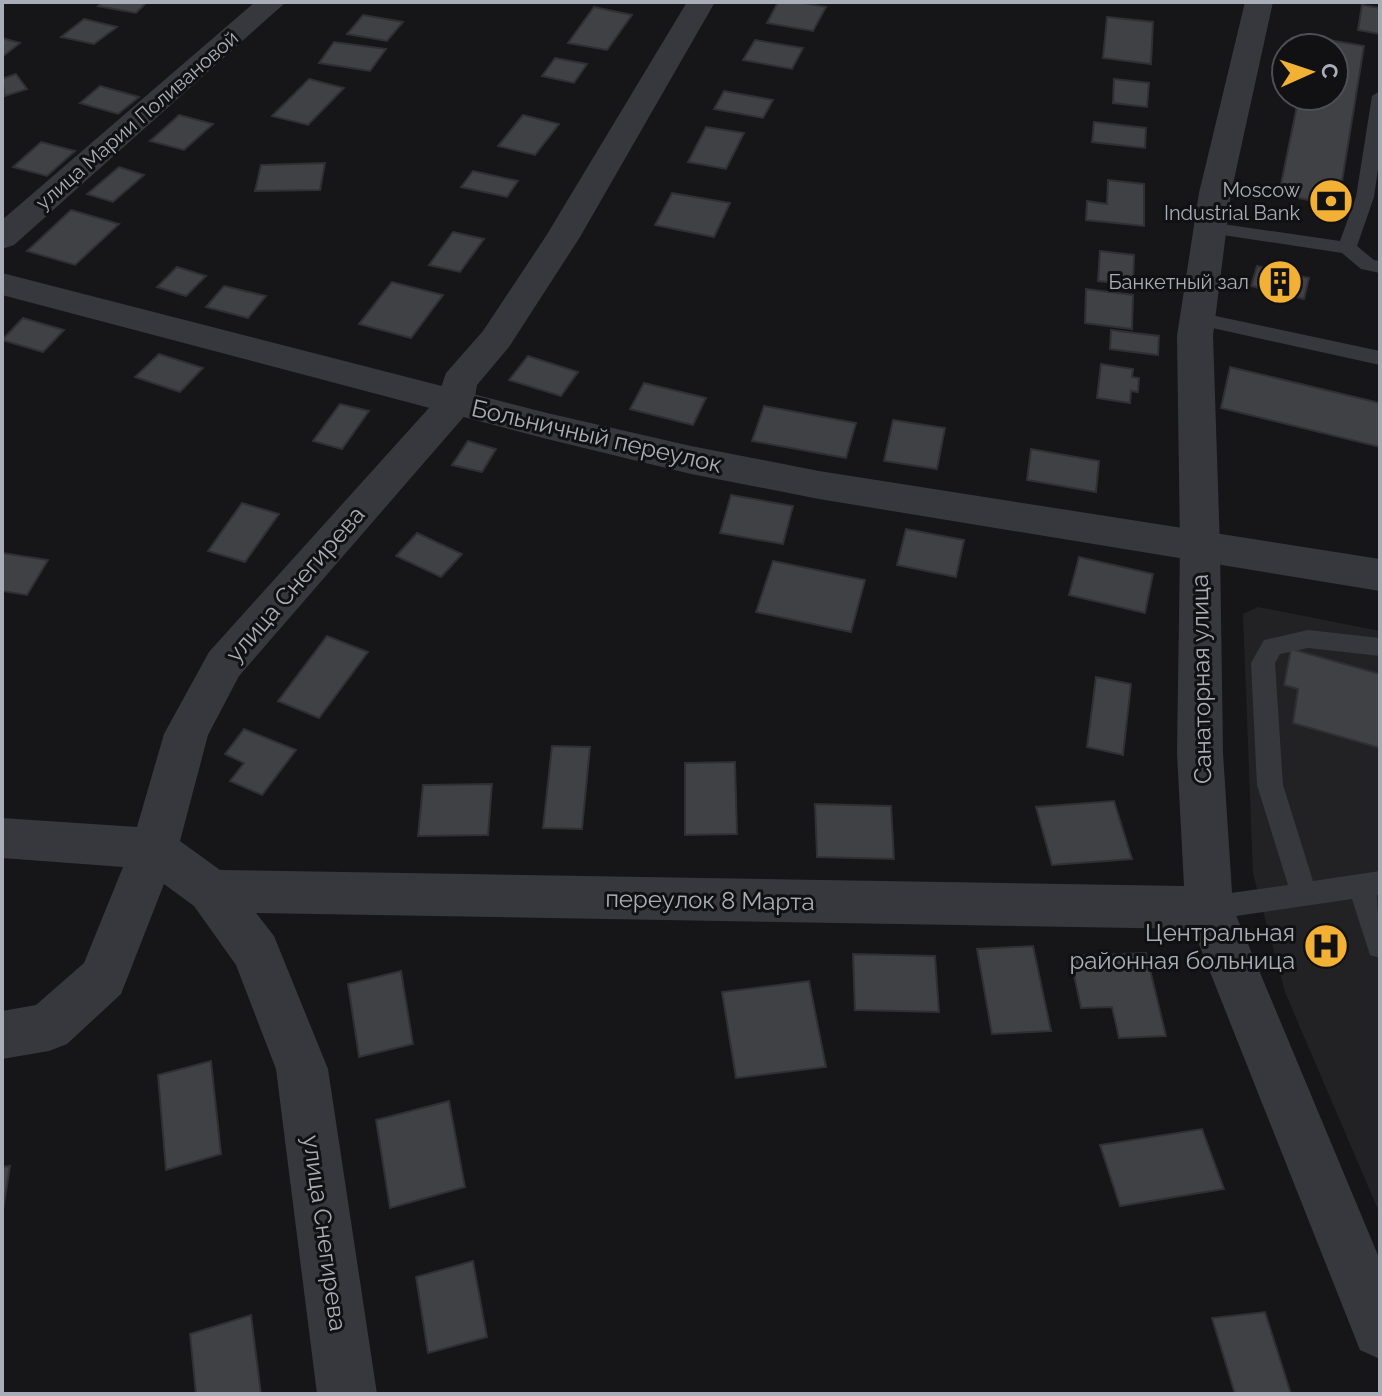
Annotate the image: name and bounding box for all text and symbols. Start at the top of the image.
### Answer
street label: улица Марии Поливановой [31,26,243,214]
north arrow [1270,32,1350,112]
text: С [1317,63,1343,79]
bank icon: Moscow Industrial Bank [1307,177,1355,225]
place label: Moscow Industrial Bank [1164,178,1300,225]
building icon: Банкетный зал [1256,258,1304,306]
place label: Банкетный зал [1109,270,1249,294]
street label: Больничный переулок [469,393,725,479]
street label: улица Снегирева [219,500,371,668]
street label: Санаторная улица [1185,574,1217,784]
street label: переулок 8 Марта [605,884,815,916]
place label: Центральная районная больница [1069,918,1295,975]
hospital icon: Центральная районная больница [1302,922,1350,970]
street label: улица Снегирева [297,1133,353,1333]

